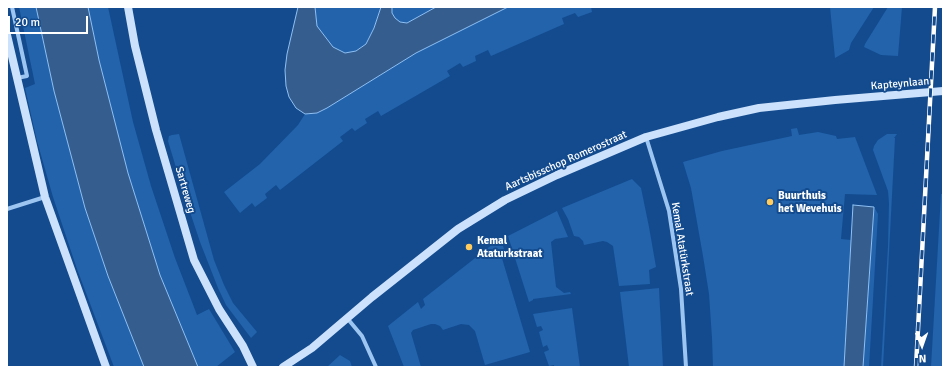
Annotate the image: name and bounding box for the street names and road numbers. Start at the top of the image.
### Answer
street label: Kapteynlaan [870,75,930,93]
street label: Aartsbisschop Romerostraat [503,128,629,194]
street label: Sartreweg [172,165,198,215]
street label: Kemal Atatürkstraat [668,201,696,297]

